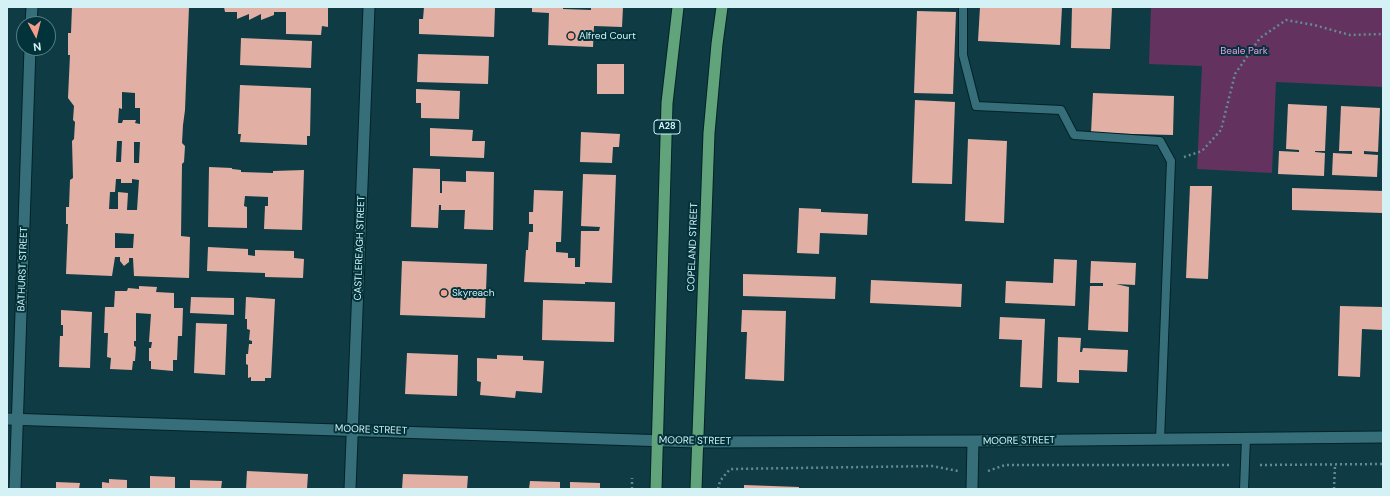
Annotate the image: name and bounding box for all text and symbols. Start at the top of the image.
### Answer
north arrow [16,16,56,56]
place label: Alfred Court [579,30,636,42]
marker: Alfred Court [566,31,576,41]
text: N [33,39,42,54]
park label: Beale Park [1220,45,1268,57]
road number: A28 [654,120,680,134]
street label: CASTLEREAGH STREET [352,195,368,301]
street label: COPELAND STREET [685,202,701,292]
street label: BATHURST STREET [16,226,30,312]
place label: Skyreach [452,287,494,299]
marker: Skyreach [439,288,449,298]
street label: MOORE STREET [335,423,407,437]
street label: MOORE STREET [659,434,731,448]
street label: MOORE STREET [983,434,1055,448]

